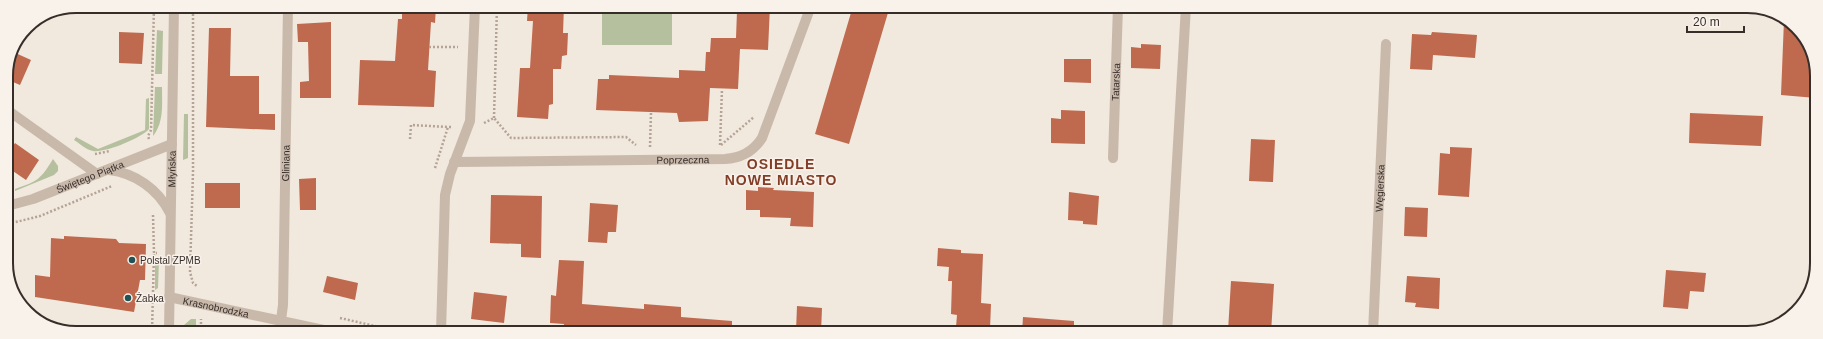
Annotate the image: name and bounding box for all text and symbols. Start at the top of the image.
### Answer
scale bar [1687,8,1744,34]
text: 20 m [1693,15,1720,29]
street label: Tatarska [1110,63,1122,101]
street label: Gliniana [280,144,292,182]
street label: Młyńska [166,150,178,187]
street label: Poprzeczna [657,154,710,166]
district label: OSIEDLE NOWE MIASTO [725,156,837,188]
street label: Świętego Piątka [54,159,126,195]
street label: Węgierska [1373,164,1387,212]
marker: Polstal ZPMB [127,255,137,265]
place label: Polstal ZPMB [140,255,201,266]
place label: Żabka [136,292,164,304]
marker: Żabka [123,293,133,303]
street label: Krasnobrodzka [182,295,250,320]

